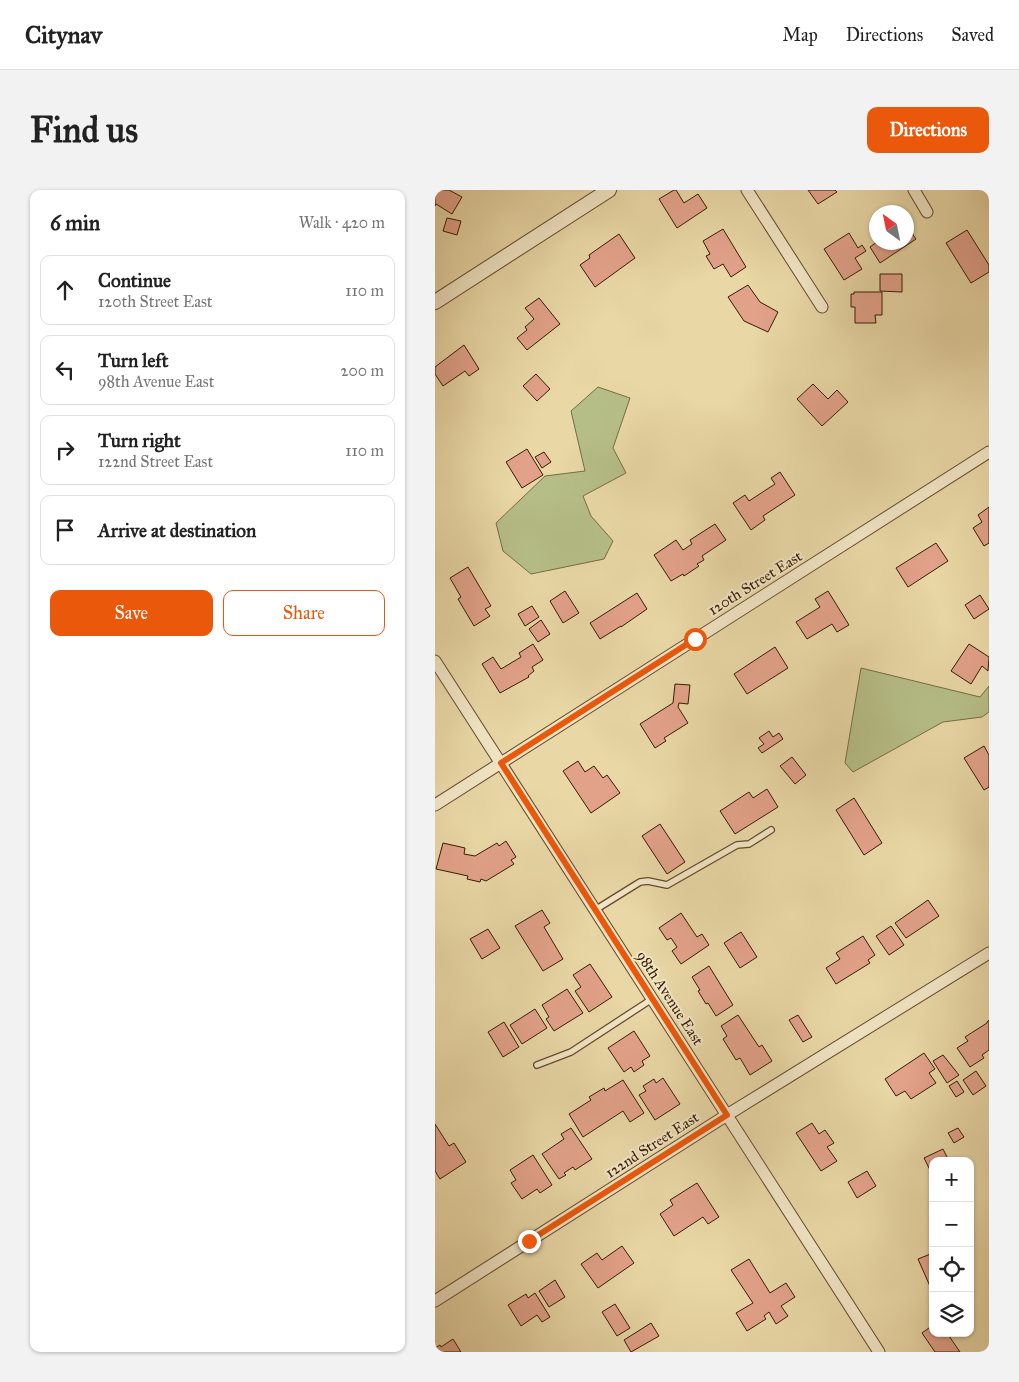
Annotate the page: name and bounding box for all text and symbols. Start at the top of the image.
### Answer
text: Citynav [25,20,102,50]
text: Map [782,24,818,46]
text: Directions [846,24,923,46]
text: Saved [951,24,994,46]
button: Directions [867,107,989,153]
text: Find us [30,109,138,152]
north arrow [869,205,914,250]
text: 6 min [50,210,100,236]
text: Walk · 420 m [299,213,385,232]
text: Continue [98,269,171,292]
icon: ahead [51,276,79,304]
text: 110 m [345,281,384,300]
text: 120th Street East [98,292,212,311]
text: Turn left [98,349,168,372]
icon: left [51,356,79,384]
text: 200 m [341,361,384,380]
text: 98th Avenue East [98,372,214,391]
text: Turn right [98,429,181,452]
icon: right [51,436,79,464]
text: 110 m [345,441,384,460]
text: 122nd Street East [98,452,213,471]
icon: arrive [51,516,79,544]
text: Arrive at destination [98,519,256,542]
street label: 120th Street East [705,547,806,619]
button: Save [50,590,213,636]
button: Share [223,590,385,636]
route start [684,628,707,651]
street label: 98th Avenue East [633,947,708,1049]
street label: 122nd Street East [602,1108,703,1182]
map controls [929,1157,974,1337]
button: + [929,1157,974,1202]
button: − [929,1202,974,1247]
route end [518,1230,541,1253]
button: locate [929,1247,974,1292]
button: layers [929,1292,974,1337]

